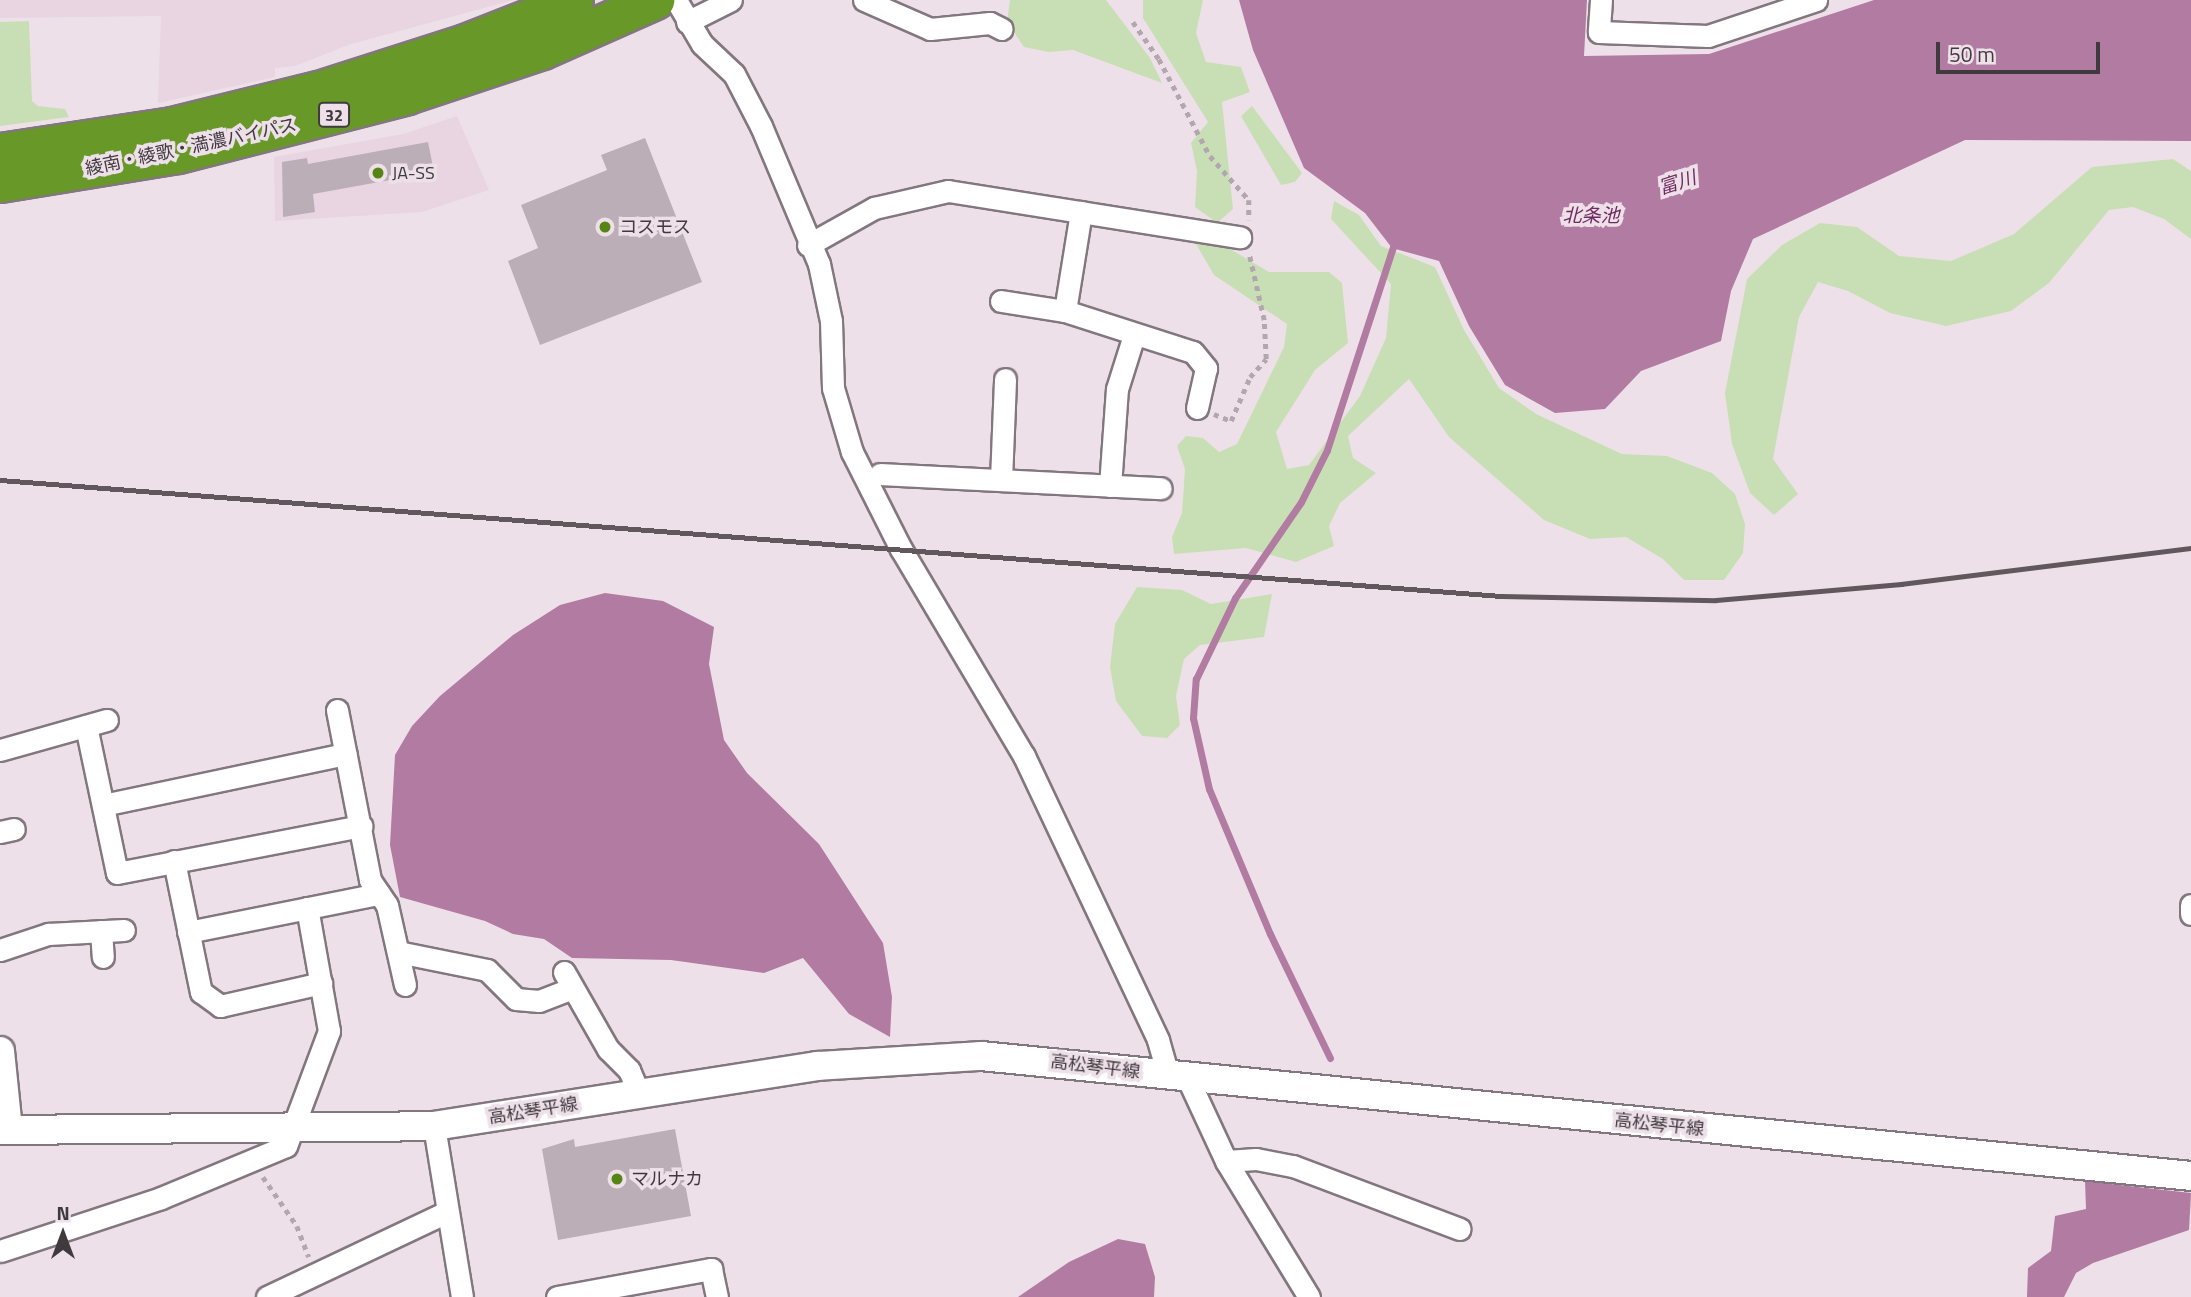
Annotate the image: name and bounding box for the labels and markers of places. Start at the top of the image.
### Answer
place label: JA-SS [392,162,435,184]
marker: JA-SS [370,165,386,181]
place label: コスモス [619,216,691,238]
marker: コスモス [597,219,613,235]
place label: マルナカ [631,1168,703,1190]
marker: マルナカ [609,1171,625,1187]

